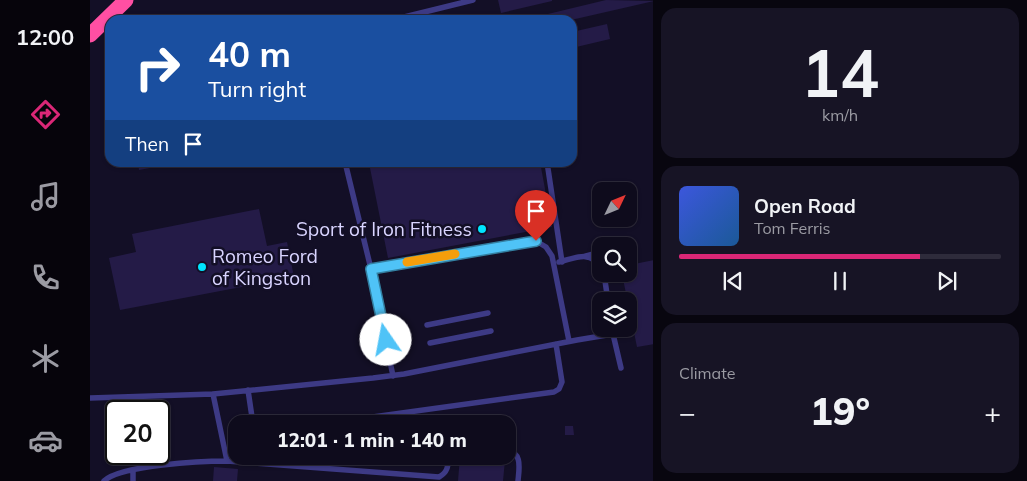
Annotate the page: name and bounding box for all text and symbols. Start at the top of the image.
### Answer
text: 12:00 [16,23,74,51]
text: 40 m [208,32,291,76]
text: 14 [801,32,879,113]
icon: right [125,35,190,100]
text: Turn right [208,75,306,103]
icon: directions [28,97,63,132]
text: km/h [822,105,858,125]
icon: arrive [179,130,207,158]
text: Then [125,132,169,156]
icon: music [28,179,63,214]
north arrow [592,182,638,228]
map controls [592,182,637,337]
pin [515,190,557,241]
text: Open Road [754,194,856,218]
icon: arrive [522,197,550,225]
place label: Sport of Iron Fitness [296,217,472,241]
text: Tom Ferris [754,218,831,238]
marker: Sport of Iron Fitness [476,223,488,235]
button: search [592,237,637,282]
place label: Romeo Ford of Kingston [212,244,318,290]
icon: phone [28,260,63,295]
marker: Romeo Ford of Kingston [196,261,208,273]
icon: previous [719,267,747,295]
icon: pause [826,267,854,295]
icon: next [933,267,961,295]
button: layers [592,292,637,337]
position arrow [359,313,411,365]
icon: climate [28,341,63,376]
text: Climate [679,363,735,383]
text: 19° [810,387,870,435]
text: − [679,395,696,430]
text: + [984,395,1001,430]
speed limit sign: 20 [105,400,170,465]
icon: car [28,423,63,458]
text: 12:01 · 1 min · 140 m [277,428,467,452]

